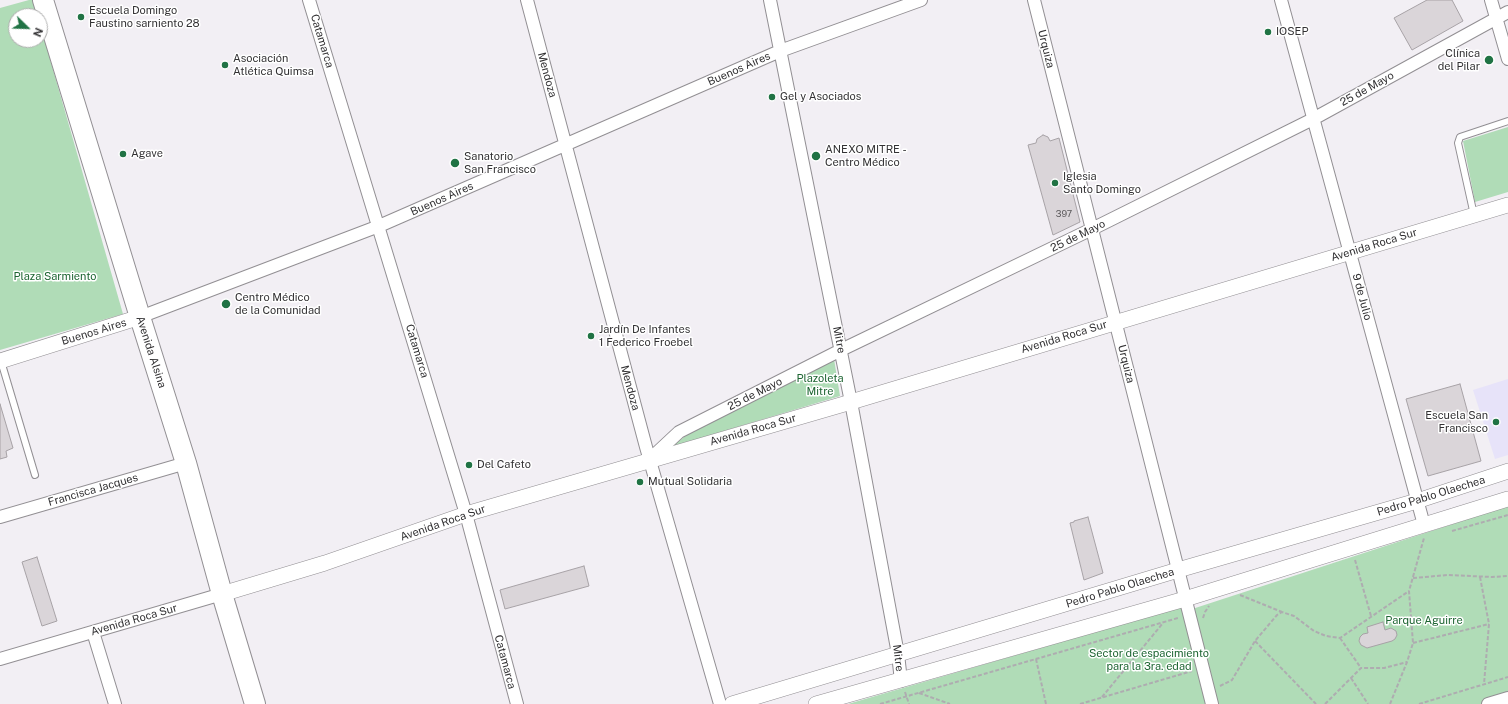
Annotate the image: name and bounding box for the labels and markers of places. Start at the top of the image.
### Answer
place label: Escuela Domingo Faustino sarniento 28 [89,4,200,30]
marker: Escuela Domingo Faustino sarniento 28 [76,12,86,22]
place label: IOSEP [1276,25,1308,39]
marker: IOSEP [1263,27,1273,37]
place label: Clínica del Pilar [1438,47,1480,73]
place label: Asociación Atlética Quimsa [233,52,314,78]
marker: Clínica del Pilar [1483,54,1495,66]
marker: Asociación Atlética Quimsa [220,60,230,70]
place label: Gel y Asociados [780,90,861,104]
marker: Gel y Asociados [767,92,777,102]
place label: ANEXO MITRE - Centro Médico [825,143,907,169]
place label: Agave [131,147,163,161]
marker: Agave [118,149,128,159]
place label: Sanatorio San Francisco [464,150,536,176]
marker: ANEXO MITRE - Centro Médico [810,150,822,162]
marker: Sanatorio San Francisco [449,157,461,169]
place label: Iglesia Santo Domingo [1063,170,1141,196]
marker: Iglesia Santo Domingo [1050,178,1060,188]
place label: Centro Médico de la Comunidad [235,291,321,317]
marker: Centro Médico de la Comunidad [220,298,232,310]
place label: Jardín De Infantes 1 Federico Froebel [599,323,693,349]
marker: Jardín De Infantes 1 Federico Froebel [586,331,596,341]
place label: Escuela San Francisco [1425,409,1488,435]
marker: Escuela San Francisco [1491,417,1501,427]
place label: Del Cafeto [477,458,531,472]
marker: Del Cafeto [464,460,474,470]
place label: Mutual Solidaria [648,475,732,489]
marker: Mutual Solidaria [635,477,645,487]

